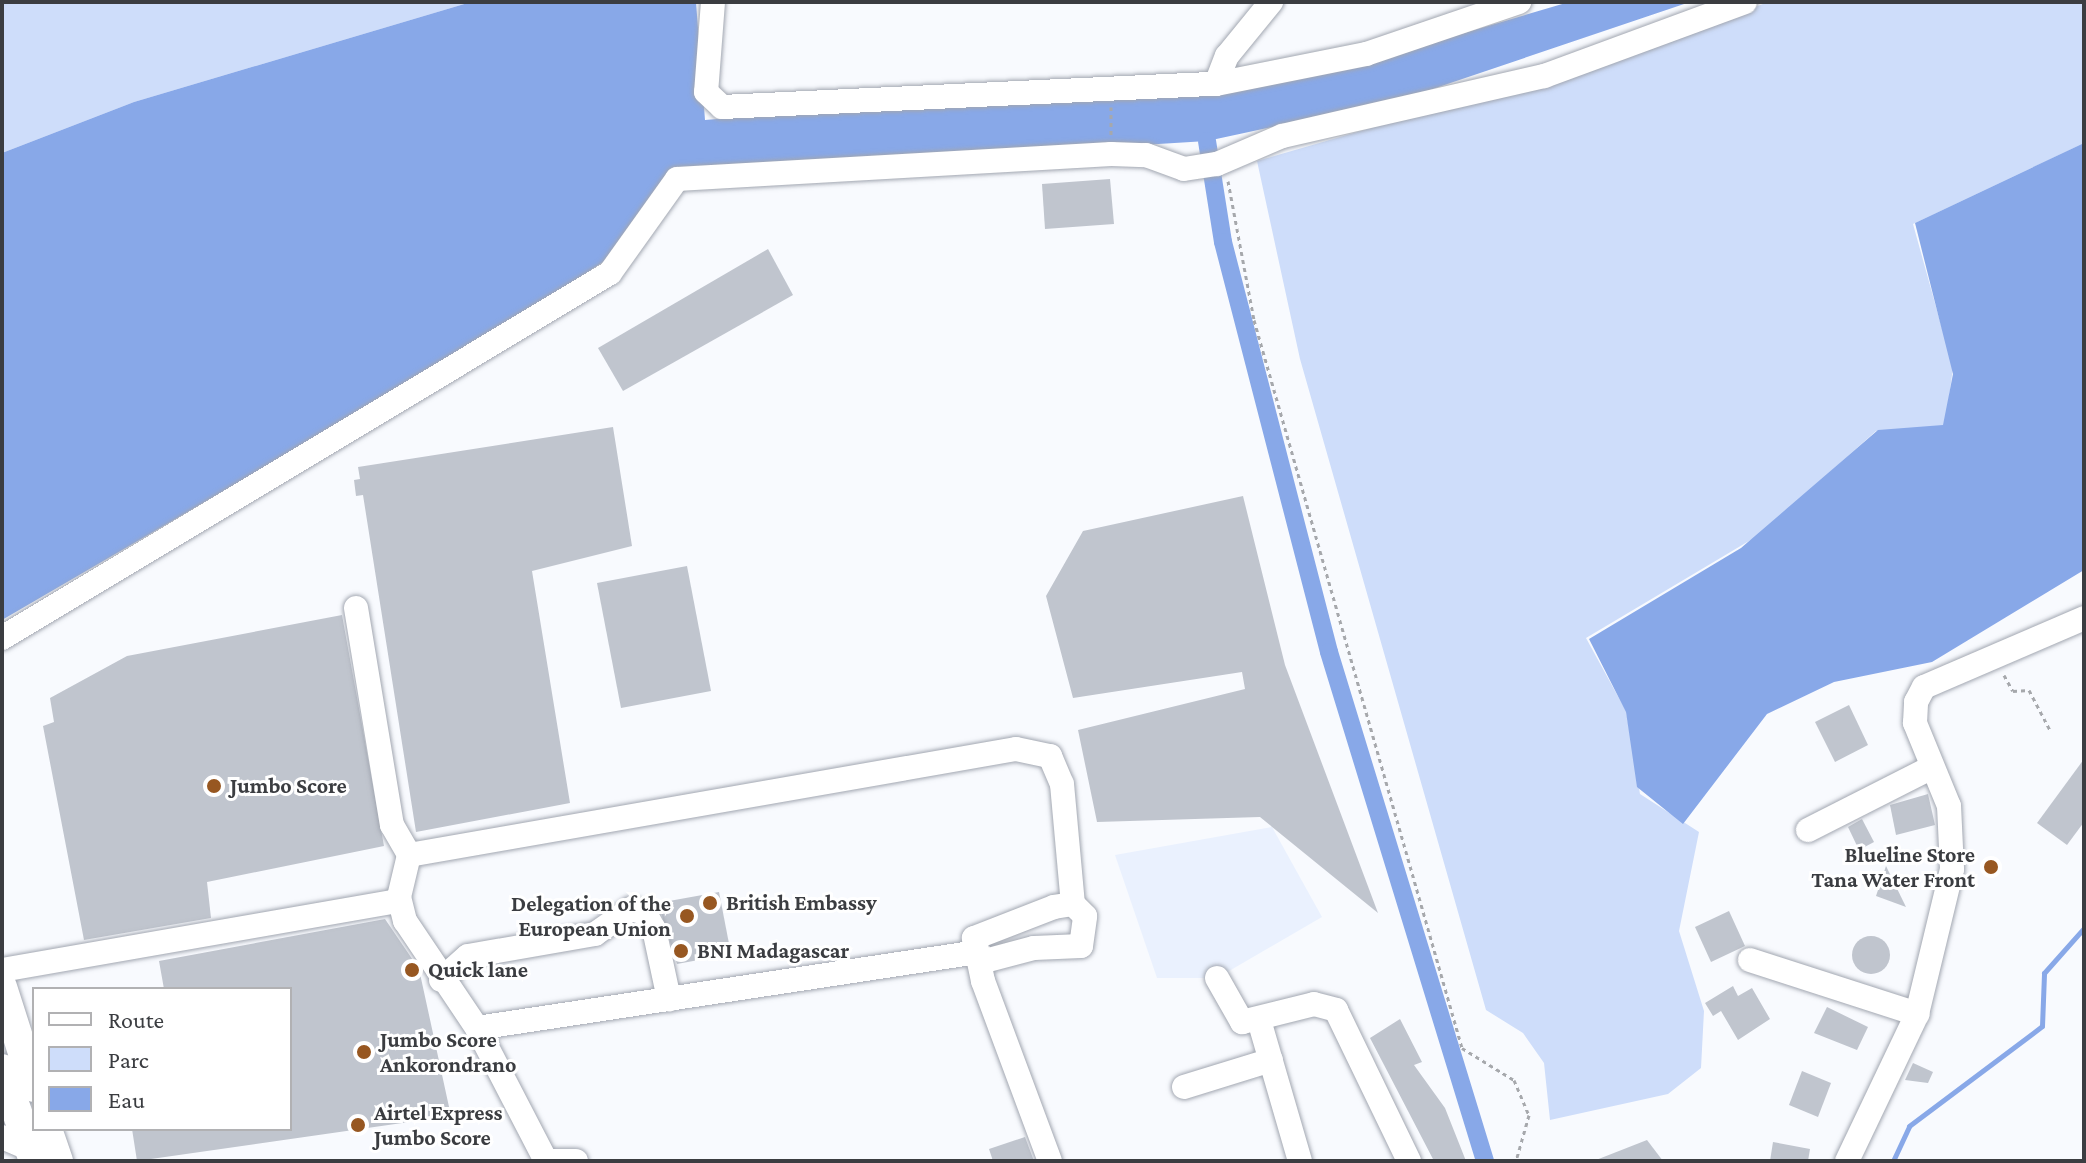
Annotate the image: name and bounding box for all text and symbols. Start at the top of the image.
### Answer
place label: Jumbo Score [230,773,347,799]
marker: Jumbo Score [205,777,223,795]
place label: Blueline Store Tana Water Front [1811,841,1975,892]
marker: Blueline Store Tana Water Front [1982,858,2000,876]
place label: Delegation of the European Union [511,890,671,942]
place label: British Embassy [726,890,877,916]
marker: British Embassy [701,894,719,912]
marker: Delegation of the European Union [678,907,696,925]
place label: BNI Madagascar [697,938,849,964]
marker: BNI Madagascar [672,942,690,960]
place label: Quick lane [428,957,528,983]
marker: Quick lane [403,961,421,979]
legend [32,987,292,1131]
text: Route [108,1006,164,1033]
place label: Jumbo Score Ankorondrano [380,1026,516,1078]
marker: Jumbo Score Ankorondrano [355,1043,373,1061]
text: Parc [108,1046,149,1073]
text: Eau [108,1086,145,1113]
place label: Airtel Express Jumbo Score [374,1099,502,1150]
marker: Airtel Express Jumbo Score [349,1116,367,1134]

